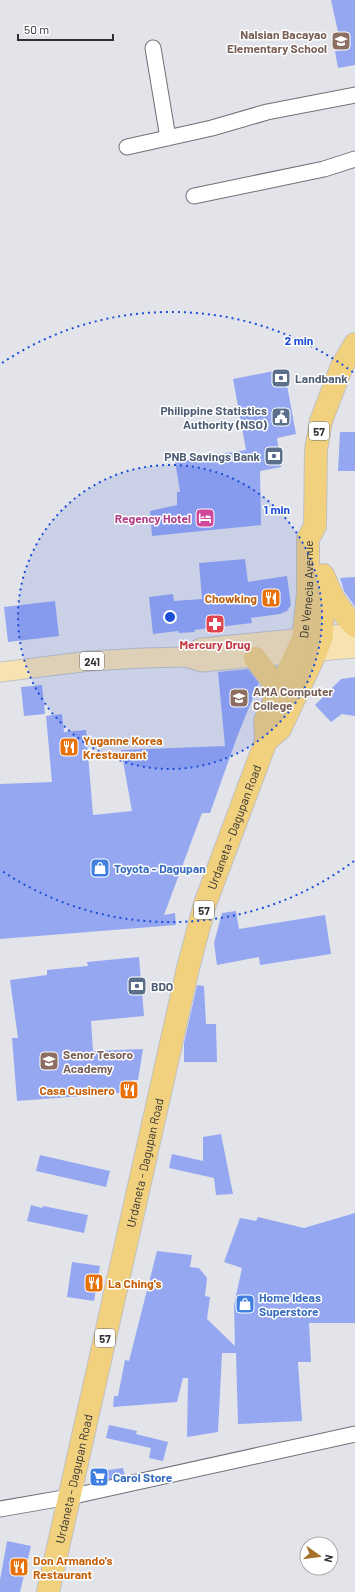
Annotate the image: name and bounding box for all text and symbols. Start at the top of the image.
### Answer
scale bar [18,16,113,42]
text: 50 m [24,22,49,36]
place label: Nalsian Bacayao Elementary School [227,27,327,55]
school or university icon: Nalsian Bacayao Elementary School [330,30,352,52]
text: 2 min [285,333,313,347]
bank icon: Landbank [270,367,292,389]
place label: Landbank [295,371,348,385]
place label: Philippine Statistics Authority (NSO) [160,403,268,431]
public building icon: Philippine Statistics Authority (NSO) [270,406,292,428]
road number: 57 [309,422,329,440]
bank icon: PNB Savings Bank [263,445,285,467]
place label: PNB Savings Bank [164,449,261,463]
text: 1 min [264,502,290,516]
hotel icon: Regency Hotel [194,507,216,529]
place label: Regency Hotel [115,511,191,525]
street label: De Venecia Avenue [296,540,315,639]
restaurant icon: Chowking [260,587,282,609]
place label: Chowking [205,591,257,605]
centre of rings [163,610,177,624]
pharmacy icon: Mercury Drug [204,613,226,635]
place label: Mercury Drug [180,637,251,651]
road number: 241 [80,652,104,670]
place label: AMA Computer College [253,684,333,712]
school or university icon: AMA Computer College [228,687,250,709]
place label: Yuganne Korea Krestaurant [83,733,163,761]
restaurant icon: Yuganne Korea Krestaurant [58,736,80,758]
street label: Urdaneta - Dagupan Road [204,763,264,891]
shop icon: Toyota - Dagupan [89,857,111,879]
place label: Toyota - Dagupan [114,861,206,875]
road number: 57 [194,901,214,919]
bank icon: BDO [126,975,148,997]
place label: BDO [151,979,173,993]
place label: Senor Tesoro Academy [63,1047,134,1075]
school or university icon: Senor Tesoro Academy [38,1050,60,1072]
restaurant icon: Casa Cusinero [118,1079,140,1101]
place label: Casa Cusinero [40,1083,115,1097]
street label: Urdaneta - Dagupan Road [123,1097,166,1229]
restaurant icon: La Ching's [83,1272,105,1294]
place label: La Ching's [108,1276,161,1290]
place label: Home Ideas Superstore [259,1290,321,1318]
shop icon: Home Ideas Superstore [234,1293,256,1315]
road number: 57 [95,1329,115,1347]
street label: Urdaneta - Dagupan Road [52,1413,95,1545]
supermarket icon: Carol Store [88,1466,110,1488]
place label: Carol Store [113,1470,173,1484]
north arrow [299,1536,339,1576]
place label: Don Armando's Restaurant [33,1553,113,1581]
text: N [322,1553,336,1564]
restaurant icon: Don Armando's Restaurant [8,1556,30,1578]

